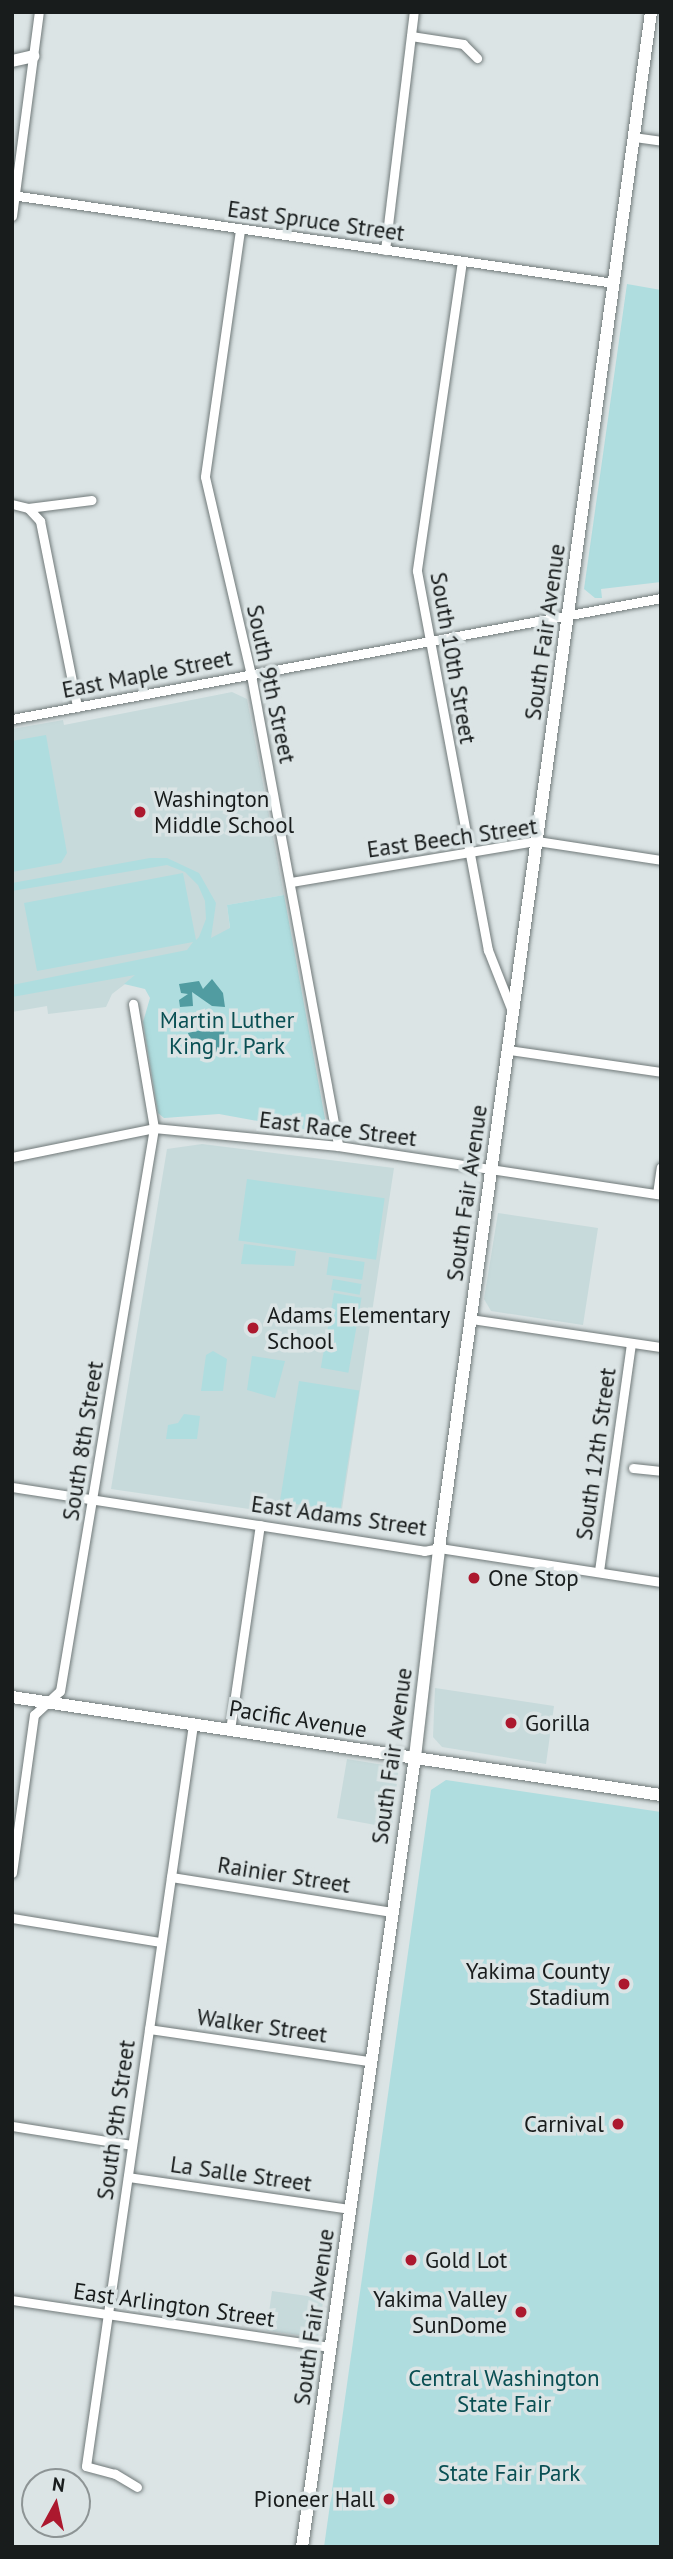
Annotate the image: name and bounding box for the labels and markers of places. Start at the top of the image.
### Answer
place label: Washington Middle School [154,785,294,839]
marker: Washington Middle School [132,804,148,820]
place label: Adams Elementary School [267,1301,450,1355]
marker: Adams Elementary School [245,1320,261,1336]
place label: One Stop [488,1564,579,1592]
marker: One Stop [466,1570,482,1586]
place label: Gorilla [525,1709,590,1737]
marker: Gorilla [503,1715,519,1731]
place label: Yakima County Stadium [466,1957,610,2011]
marker: Yakima County Stadium [616,1976,632,1992]
place label: Carnival [524,2110,604,2138]
marker: Carnival [610,2116,626,2132]
place label: Gold Lot [425,2246,507,2274]
marker: Gold Lot [403,2252,419,2268]
place label: Yakima Valley SunDome [372,2285,507,2339]
marker: Yakima Valley SunDome [513,2304,529,2320]
place label: Pioneer Hall [254,2485,375,2513]
marker: Pioneer Hall [381,2491,397,2507]

